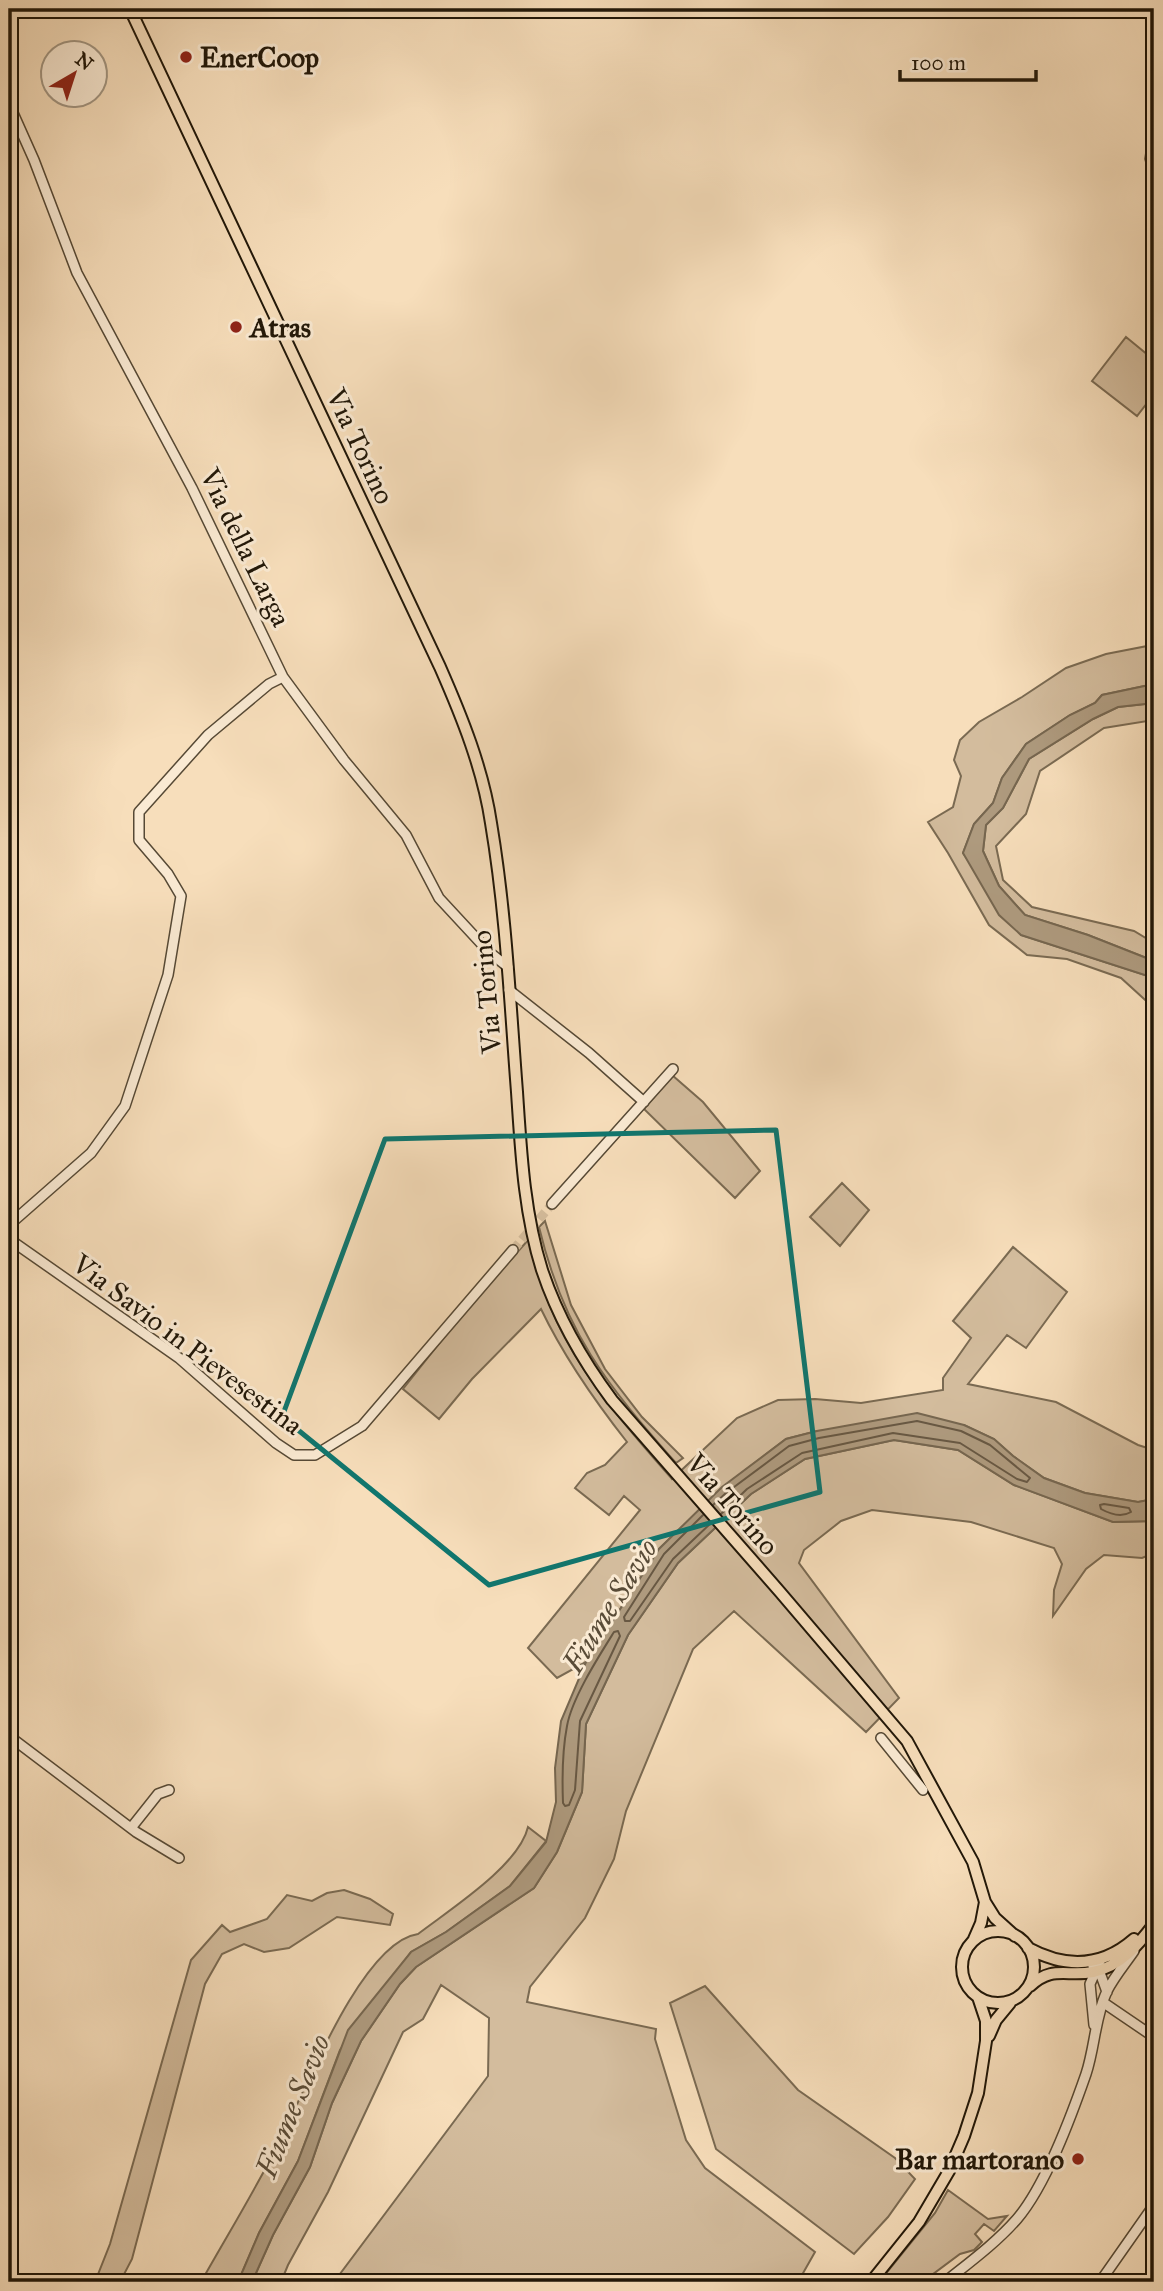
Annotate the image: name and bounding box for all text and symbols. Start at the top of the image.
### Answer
north arrow [38,38,108,108]
scale bar [900,38,1037,82]
place label: EnerCoop [200,40,319,75]
text: N [71,47,98,75]
marker: EnerCoop [178,49,194,65]
text: 100 m [911,50,966,76]
place label: Atras [248,310,311,345]
marker: Atras [228,319,244,335]
street label: Via Torino [318,382,403,510]
street label: Via della Larga [192,462,299,632]
street label: Via Torino [464,929,509,1056]
street label: Via Savio in Pievesestina [65,1246,310,1443]
street label: Via Torino [678,1445,786,1563]
water label: Fiume Savio [554,1532,665,1681]
water label: Fiume Savio [248,2029,338,2184]
place label: Bar martorano [895,2142,1064,2177]
marker: Bar martorano [1070,2151,1086,2167]

